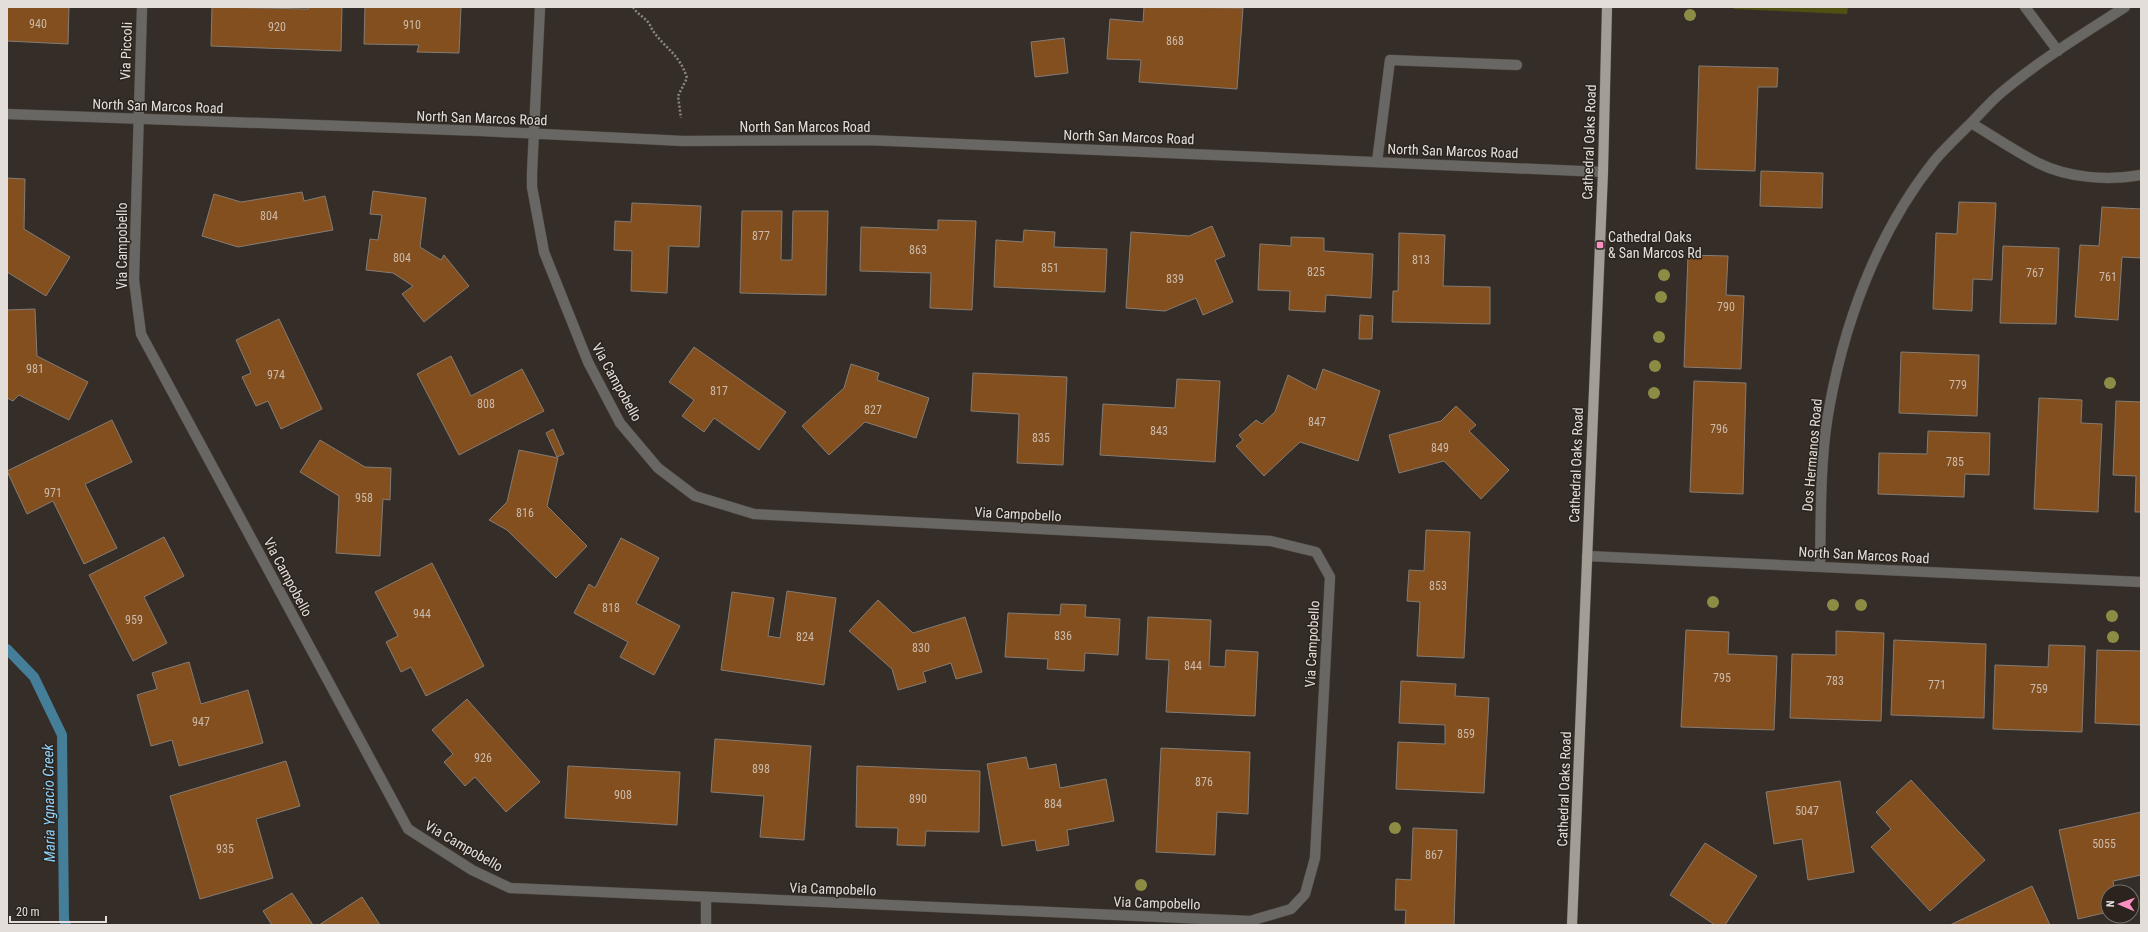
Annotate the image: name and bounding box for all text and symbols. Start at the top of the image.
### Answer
house number: 940 [29,17,47,31]
house number: 910 [403,18,421,32]
house number: 920 [268,20,286,34]
street label: Via Piccoli [117,22,135,80]
house number: 868 [1166,34,1184,48]
street label: Cathedral Oaks Road [1579,84,1599,200]
street label: North San Marcos Road [92,96,224,116]
street label: North San Marcos Road [416,108,548,128]
street label: North San Marcos Road [739,119,871,135]
street label: North San Marcos Road [1063,127,1195,147]
street label: North San Marcos Road [1387,141,1519,161]
street label: Via Campobello [114,202,130,290]
house number: 804 [260,209,278,223]
house number: 877 [752,229,770,243]
place label: Cathedral Oaks & San Marcos Rd [1608,229,1702,261]
marker: Cathedral Oaks & San Marcos Rd [1595,240,1605,250]
house number: 863 [909,243,927,257]
house number: 804 [393,251,411,265]
house number: 813 [1412,253,1430,267]
house number: 851 [1041,261,1059,275]
house number: 825 [1307,265,1325,279]
house number: 767 [2026,266,2044,280]
house number: 761 [2099,270,2117,284]
house number: 839 [1166,272,1184,286]
house number: 790 [1717,300,1735,314]
street label: Via Campobello [589,340,645,424]
house number: 981 [26,362,44,376]
house number: 974 [267,368,285,382]
house number: 779 [1949,378,1967,392]
house number: 817 [710,384,728,398]
house number: 808 [477,397,495,411]
street label: Dos Hermanos Road [1799,398,1825,512]
house number: 827 [864,403,882,417]
street label: Cathedral Oaks Road [1566,407,1586,523]
house number: 847 [1308,415,1326,429]
house number: 796 [1710,422,1728,436]
house number: 843 [1150,424,1168,438]
house number: 835 [1032,431,1050,445]
house number: 849 [1431,441,1449,455]
house number: 785 [1946,455,1964,469]
house number: 971 [44,486,62,500]
house number: 958 [355,491,373,505]
street label: Via Campobello [974,504,1062,524]
house number: 816 [516,506,534,520]
street label: Via Campobello [261,535,315,619]
street label: North San Marcos Road [1798,544,1930,566]
house number: 853 [1429,579,1447,593]
street label: Via Campobello [1302,600,1322,688]
house number: 818 [602,601,620,615]
house number: 944 [413,607,431,621]
house number: 959 [125,613,143,627]
house number: 836 [1054,629,1072,643]
house number: 824 [796,630,814,644]
house number: 830 [912,641,930,655]
house number: 844 [1184,659,1202,673]
house number: 795 [1713,671,1731,685]
house number: 783 [1826,674,1844,688]
house number: 771 [1928,678,1946,692]
house number: 759 [2030,682,2048,696]
house number: 947 [192,715,210,729]
house number: 859 [1457,727,1475,741]
street label: Cathedral Oaks Road [1554,731,1574,847]
water label: Maria Ygnacio Creek [39,743,59,862]
house number: 926 [474,751,492,765]
house number: 898 [752,762,770,776]
house number: 876 [1195,775,1213,789]
house number: 908 [614,788,632,802]
house number: 890 [909,792,927,806]
house number: 884 [1044,797,1062,811]
house number: 5047 [1795,804,1819,818]
street label: Via Campobello [422,817,506,875]
house number: 5055 [2092,837,2116,851]
house number: 935 [216,842,234,856]
house number: 867 [1425,848,1443,862]
street label: Via Campobello [789,879,877,899]
north arrow [2100,884,2140,924]
street label: Via Campobello [1113,893,1201,913]
scale bar [10,898,106,924]
text: N [2104,900,2117,907]
text: 20 m [16,905,40,919]

